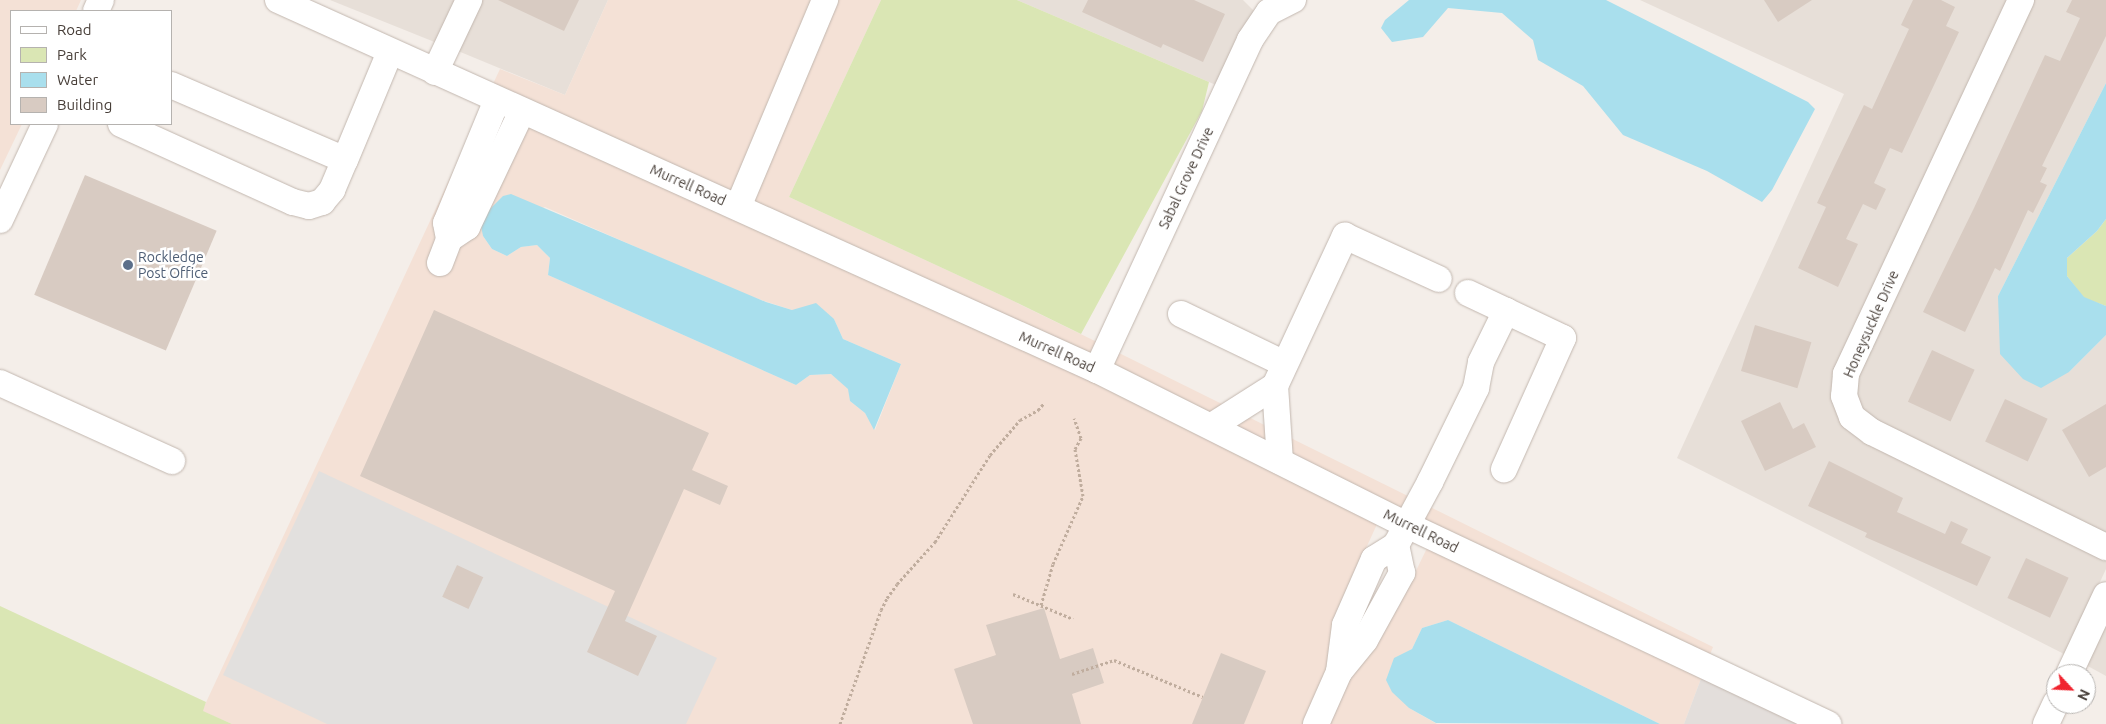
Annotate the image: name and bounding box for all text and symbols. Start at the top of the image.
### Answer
legend [10,10,172,125]
text: Road [57,21,92,38]
text: Park [57,46,87,63]
text: Water [57,71,98,88]
text: Building [57,96,112,113]
street label: Sabal Grove Drive [1155,124,1217,232]
street label: Murrell Road [647,161,729,209]
place label: Rockledge Post Office [138,249,208,282]
marker: Rockledge Post Office [122,259,134,271]
street label: Honeysuckle Drive [1840,268,1902,380]
street label: Murrell Road [1016,328,1098,376]
street label: Murrell Road [1381,506,1461,556]
north arrow [2046,664,2096,714]
text: N [2074,687,2093,703]

